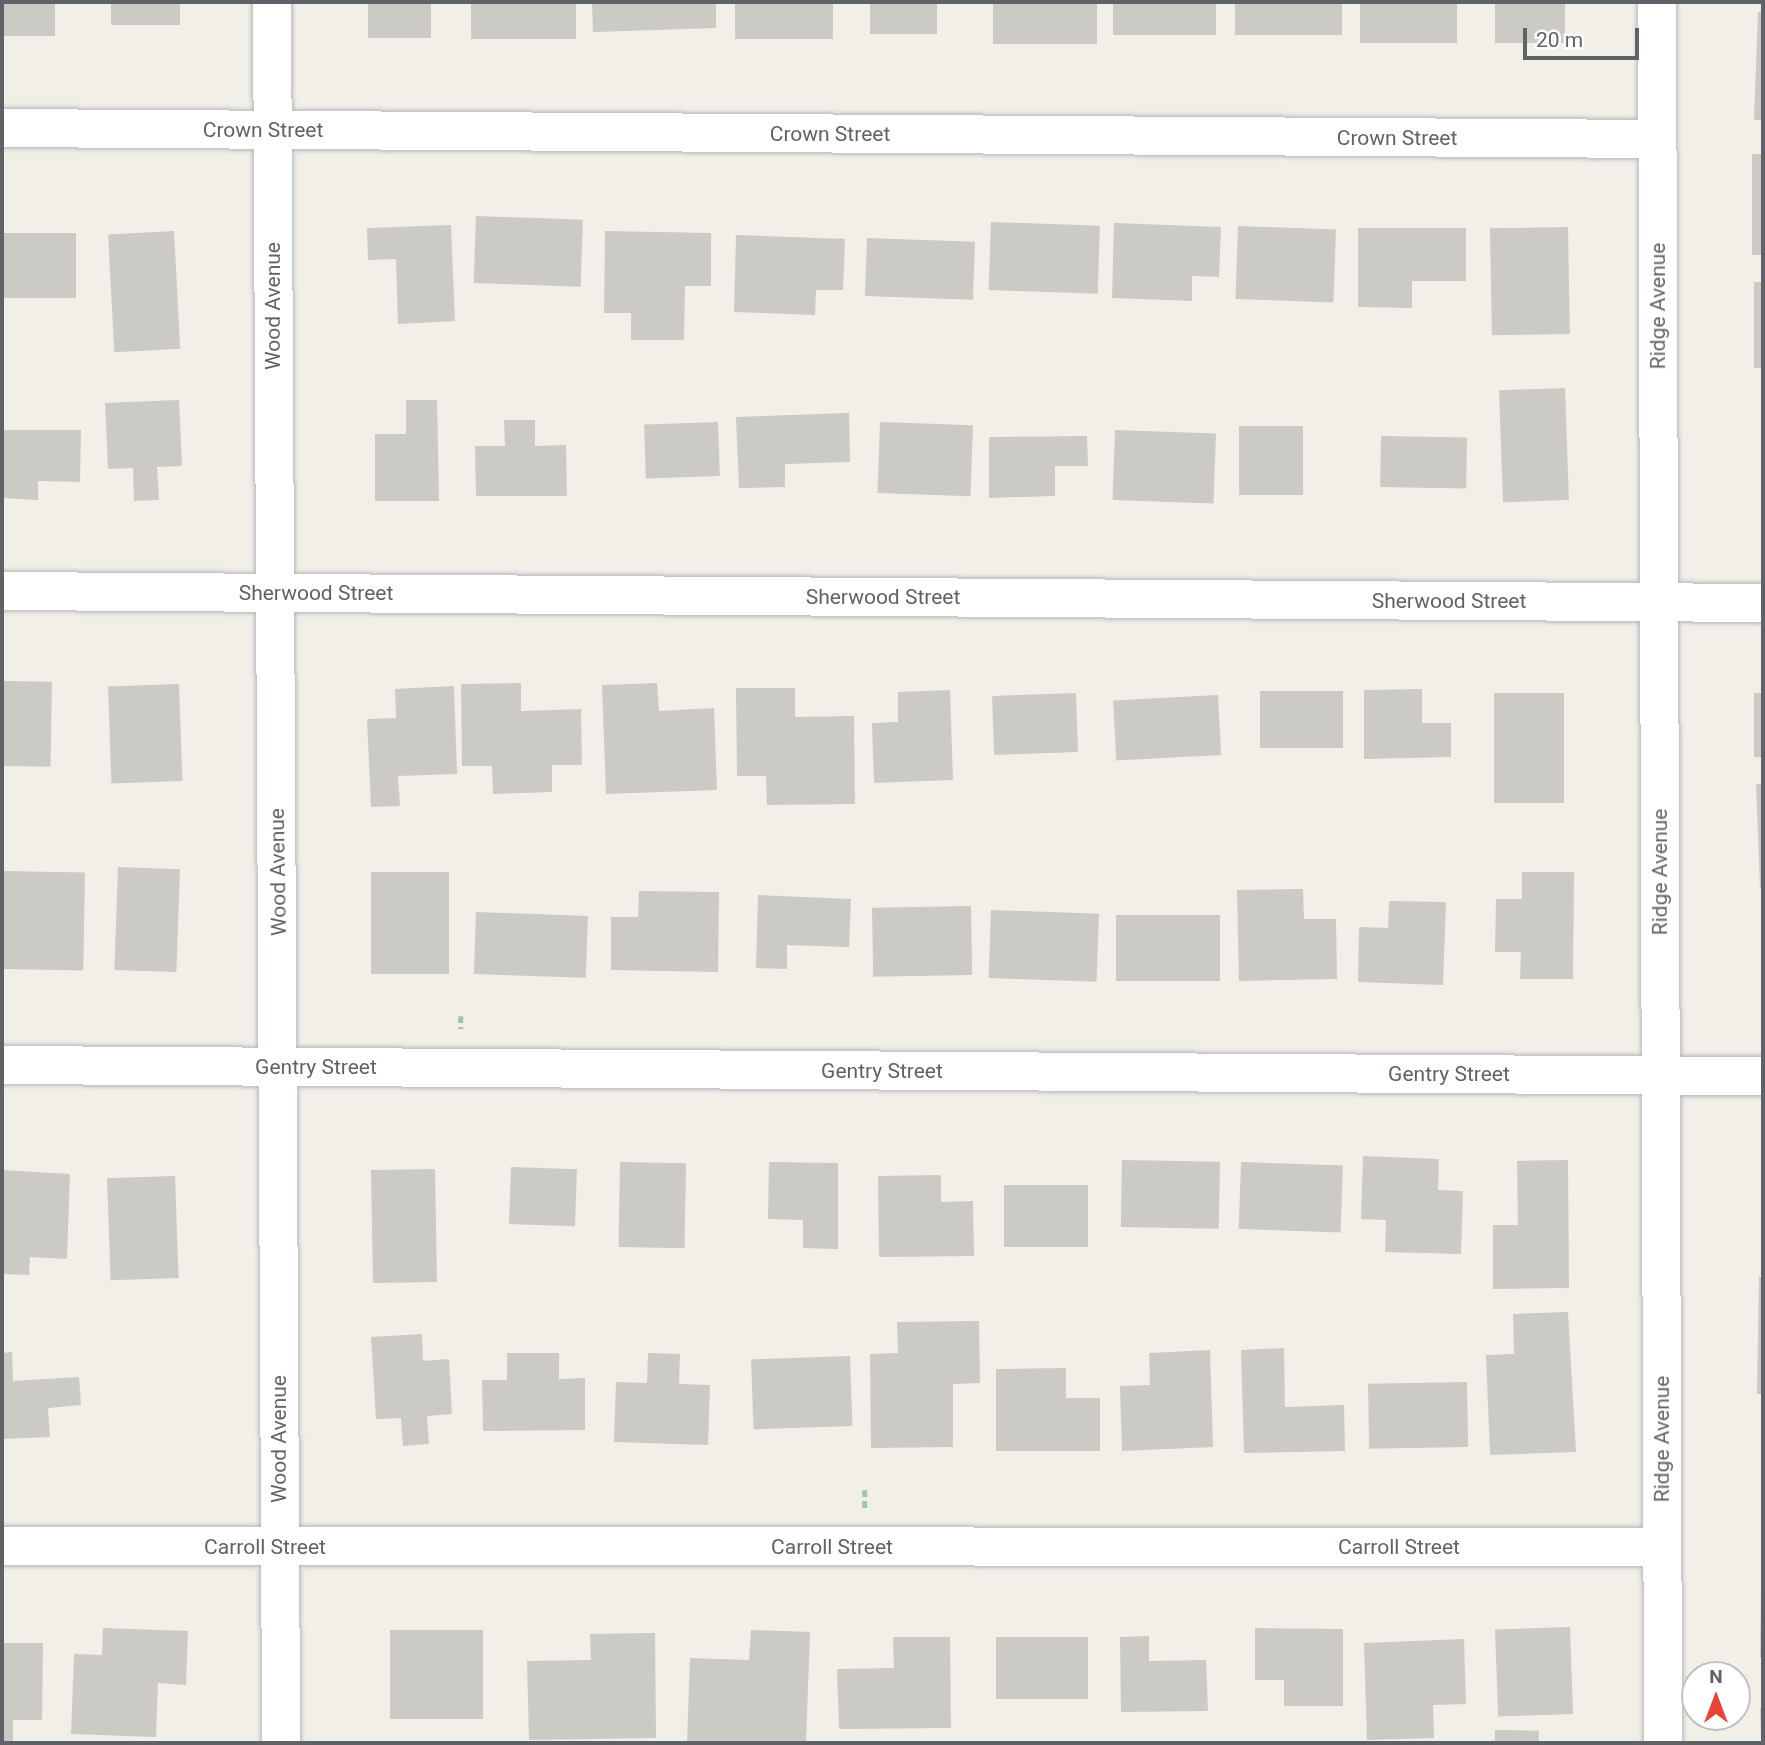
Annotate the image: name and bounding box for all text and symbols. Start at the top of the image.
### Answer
scale bar [1527,14,1642,58]
text: 20 m [1536,28,1583,52]
street label: Crown Street [203,117,323,143]
street label: Crown Street [770,121,890,147]
street label: Crown Street [1337,125,1457,151]
street label: Wood Avenue [260,242,286,370]
street label: Ridge Avenue [1645,243,1671,369]
street label: Sherwood Street [239,580,393,606]
street label: Sherwood Street [806,584,960,610]
street label: Sherwood Street [1372,588,1526,614]
street label: Wood Avenue [264,808,292,936]
street label: Ridge Avenue [1647,809,1673,935]
street label: Gentry Street [255,1054,377,1080]
street label: Gentry Street [821,1058,943,1084]
street label: Gentry Street [1388,1061,1510,1087]
street label: Wood Avenue [266,1375,292,1503]
street label: Ridge Avenue [1649,1376,1675,1502]
street label: Carroll Street [204,1534,326,1560]
street label: Carroll Street [771,1534,893,1560]
street label: Carroll Street [1338,1534,1460,1560]
north arrow [1681,1661,1751,1731]
text: N [1709,1665,1723,1688]

